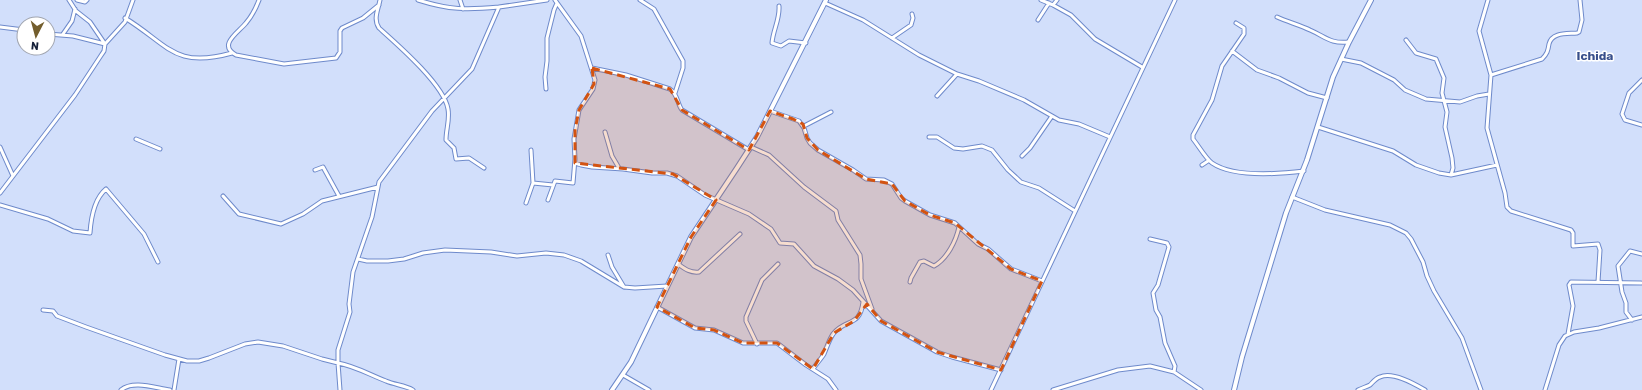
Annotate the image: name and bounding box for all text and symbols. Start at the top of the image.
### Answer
north arrow [16,16,56,56]
text: N [30,39,40,52]
district label: Ichida [1577,49,1613,63]

